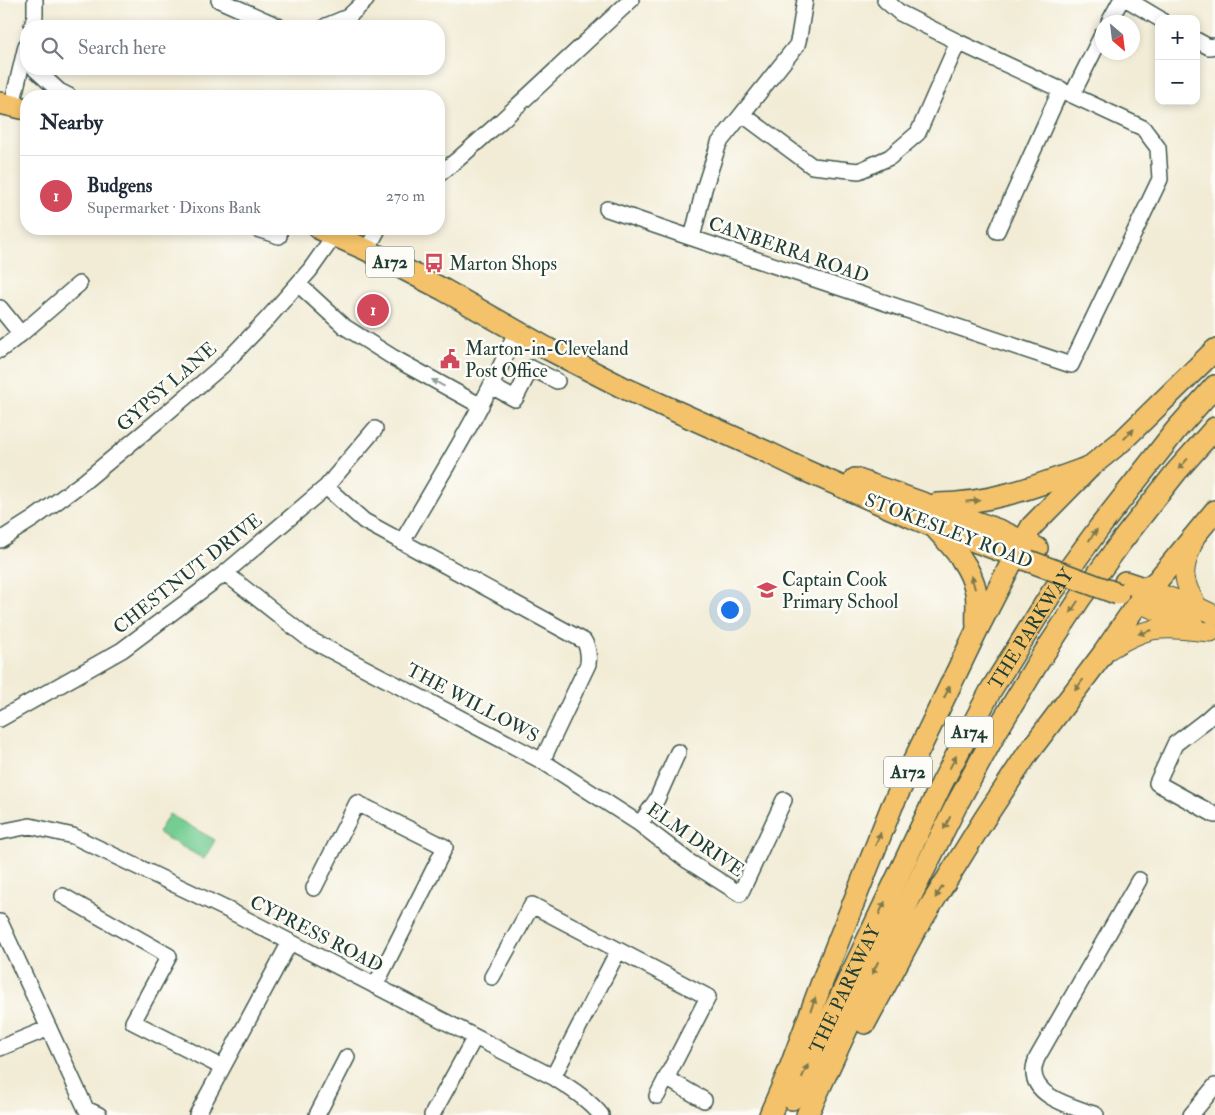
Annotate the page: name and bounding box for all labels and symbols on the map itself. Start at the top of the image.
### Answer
north arrow [1095,15,1140,60]
street label: CANBERRA ROAD [705,211,872,289]
road number: A172 [366,246,414,278]
bus stop icon: Marton Shops [423,252,445,274]
place label: Marton Shops [449,252,557,277]
pin: 1 [357,291,389,329]
street label: GYPSY LANE [112,337,222,437]
place label: Marton-in-Cleveland Post Office [465,337,629,383]
public building icon: Marton-in-Cleveland Post Office [439,348,461,370]
one-way arrow [431,378,445,387]
one-way arrow [1122,428,1134,440]
one-way arrow [1177,458,1189,470]
street label: STOKESLEY ROAD [861,488,1036,574]
one-way arrow [965,497,981,505]
street label: CHESTNUT DRIVE [108,508,267,639]
one-way arrow [1088,528,1098,542]
street label: THE PARKWAY [983,563,1079,694]
place label: Captain Cook Primary School [782,568,898,614]
one-way arrow [968,574,976,589]
school or university icon: Captain Cook Primary School [756,579,778,601]
your location [717,597,743,623]
one-way arrow [1069,601,1079,614]
one-way arrow [1138,629,1153,637]
street label: THE WILLOWS [402,658,543,748]
one-way arrow [1074,678,1085,691]
one-way arrow [943,685,951,699]
road number: A174 [945,716,993,748]
one-way arrow [949,755,957,769]
road number: A172 [884,756,932,788]
street label: ELM DRIVE [642,797,749,882]
one-way arrow [943,816,951,830]
one-way arrow [875,832,883,846]
one-way arrow [935,885,944,898]
street label: CYPRESS ROAD [246,890,387,978]
one-way arrow [878,901,886,915]
street label: THE PARKWAY [804,920,886,1057]
one-way arrow [871,961,879,976]
one-way arrow [810,997,817,1012]
one-way arrow [801,1064,809,1078]

